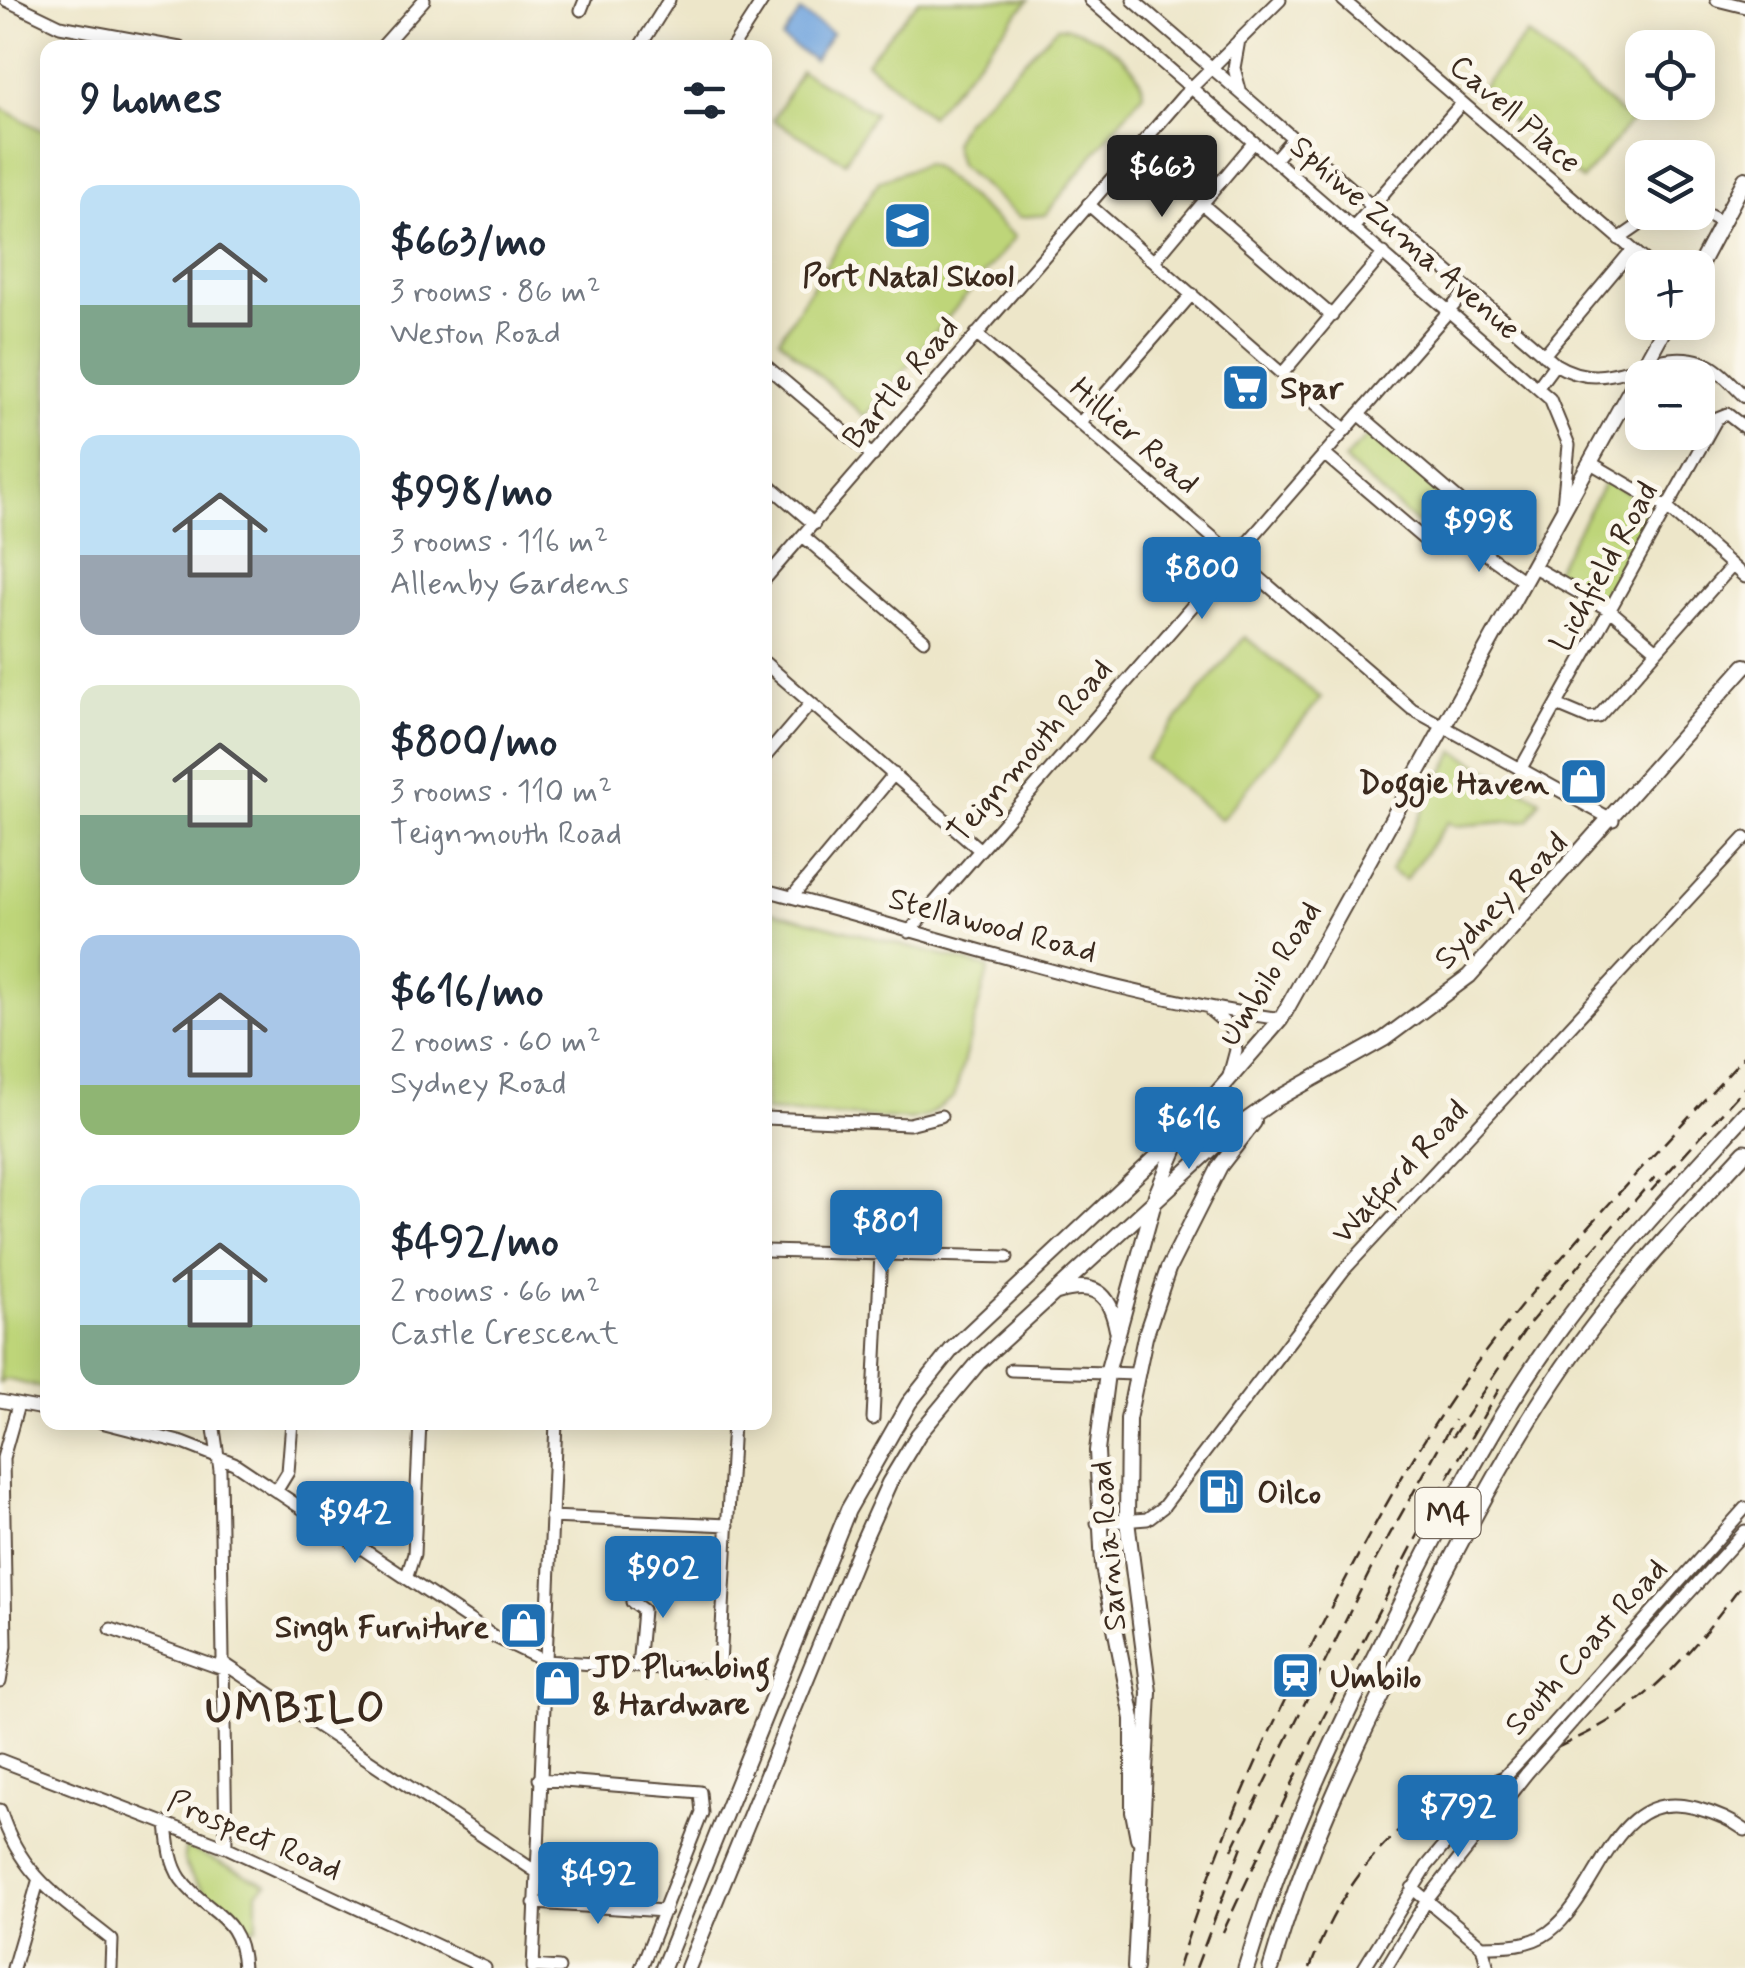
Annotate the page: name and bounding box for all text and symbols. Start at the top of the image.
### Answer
map controls [1625,30,1715,450]
button: locate [1625,30,1715,120]
street label: Cavell Place [1440,46,1590,183]
text: 9 homes [80,73,222,128]
icon: filters [677,73,732,128]
street label: Sphiwe Zuma Avenue [1280,127,1529,350]
pin: $663 [1103,135,1221,220]
button: layers [1625,140,1715,230]
text: $663 [1129,146,1195,188]
school or university icon: Port Natal Skool [882,199,934,251]
text: $663/mo [390,216,546,271]
icon: home [160,225,280,345]
button: + [1625,250,1715,340]
place label: Port Natal Skool [802,256,1014,298]
text: 3 rooms · 86 m² [390,271,601,313]
street label: Bartle Road [834,308,969,458]
text: Weston Road [390,313,561,355]
button: − [1625,360,1715,450]
supermarket icon: Spar [1219,361,1271,413]
street label: Hillier Road [1060,368,1208,505]
place label: Spar [1280,368,1344,410]
text: $998/mo [390,466,553,521]
street label: Lichfield Road [1541,474,1669,660]
icon: home [160,475,280,595]
pin: $998 [1420,490,1538,575]
text: $998 [1444,501,1514,543]
text: 3 rooms · 116 m² [390,521,608,563]
pin: $800 [1143,537,1261,622]
text: $800 [1165,548,1239,590]
text: Allenby Gardens [390,563,629,605]
street label: Teignmouth Road [939,650,1122,853]
text: $800/mo [390,716,557,771]
icon: home [160,725,280,845]
shop icon: Doggie Haven [1558,756,1610,808]
place label: Doggie Haven [1359,763,1550,809]
text: 3 rooms · 110 m² [390,771,612,813]
text: Teignmouth Road [390,813,622,855]
street label: Sydney Road [1425,823,1578,979]
street label: Stellawood Road [884,878,1101,974]
street label: Umbilo Road [1209,893,1332,1055]
text: $616/mo [390,966,544,1021]
icon: home [160,975,280,1095]
text: 2 rooms · 60 m² [390,1021,601,1063]
text: Sydney Road [390,1063,566,1105]
pin: $616 [1130,1087,1248,1172]
street label: Watford Road [1323,1091,1480,1255]
text: $616 [1157,1098,1221,1140]
pin: $801 [827,1190,945,1275]
text: $801 [852,1201,920,1243]
text: $492/mo [390,1216,559,1271]
icon: home [160,1225,280,1345]
text: 2 rooms · 66 m² [390,1271,600,1313]
text: Castle Crescent [390,1313,619,1355]
street label: Sarnia Road [1081,1459,1137,1633]
fuel station icon: Oilco [1196,1466,1248,1518]
place label: Oilco [1257,1473,1321,1515]
pin: $942 [296,1481,414,1566]
road number: M4 [1416,1488,1480,1538]
text: $942 [318,1492,392,1534]
pin: $902 [604,1536,722,1621]
text: $902 [627,1547,699,1589]
street label: South Coast Road [1496,1550,1677,1745]
shop icon: Singh Furniture [498,1600,550,1652]
place label: Singh Furniture [275,1607,489,1652]
place label: JD Plumbing & Hardware [592,1647,770,1726]
station icon: Umbilo [1269,1650,1321,1702]
place label: Umbilo [1330,1657,1421,1699]
shop icon: JD Plumbing & Hardware [531,1658,583,1710]
district label: UMBILO [205,1683,387,1738]
pin: $792 [1399,1775,1517,1860]
street label: Prospect Road [161,1780,348,1891]
text: $792 [1420,1786,1496,1828]
pin: $492 [539,1842,657,1927]
text: $492 [560,1853,636,1895]

